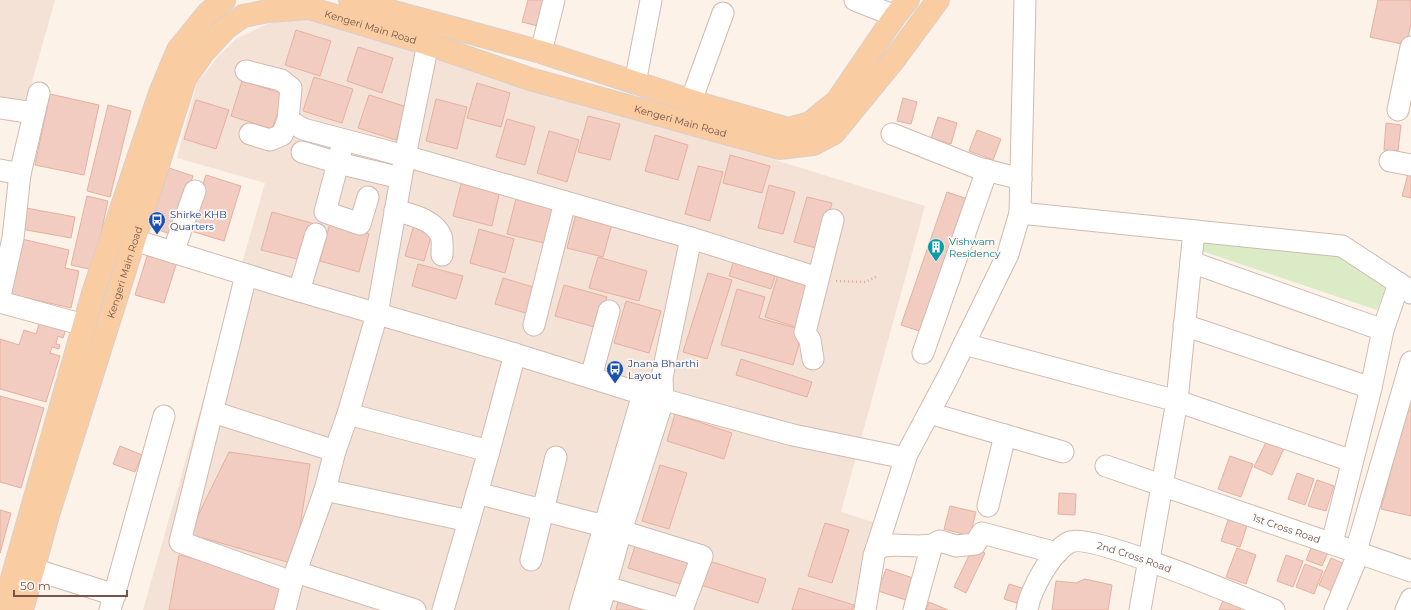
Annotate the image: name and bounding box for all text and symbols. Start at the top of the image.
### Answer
street label: Kengeri Main Road [323,7,418,47]
street label: Kengeri Main Road [633,102,728,140]
place label: Shirke KHB Quarters [170,208,227,233]
bus stop icon: Shirke KHB Quarters [147,210,167,235]
street label: Kengeri Main Road [104,225,145,320]
place label: Vishwam Residency [949,235,1001,260]
building icon: Vishwam Residency [926,237,946,262]
place label: Jnana Bharthi Layout [627,357,699,382]
bus stop icon: Jnana Bharthi Layout [605,359,625,384]
street label: 1st Cross Road [1251,510,1322,546]
street label: 2nd Cross Road [1096,538,1173,575]
scale bar [14,572,127,598]
text: 50 m [20,578,51,593]

